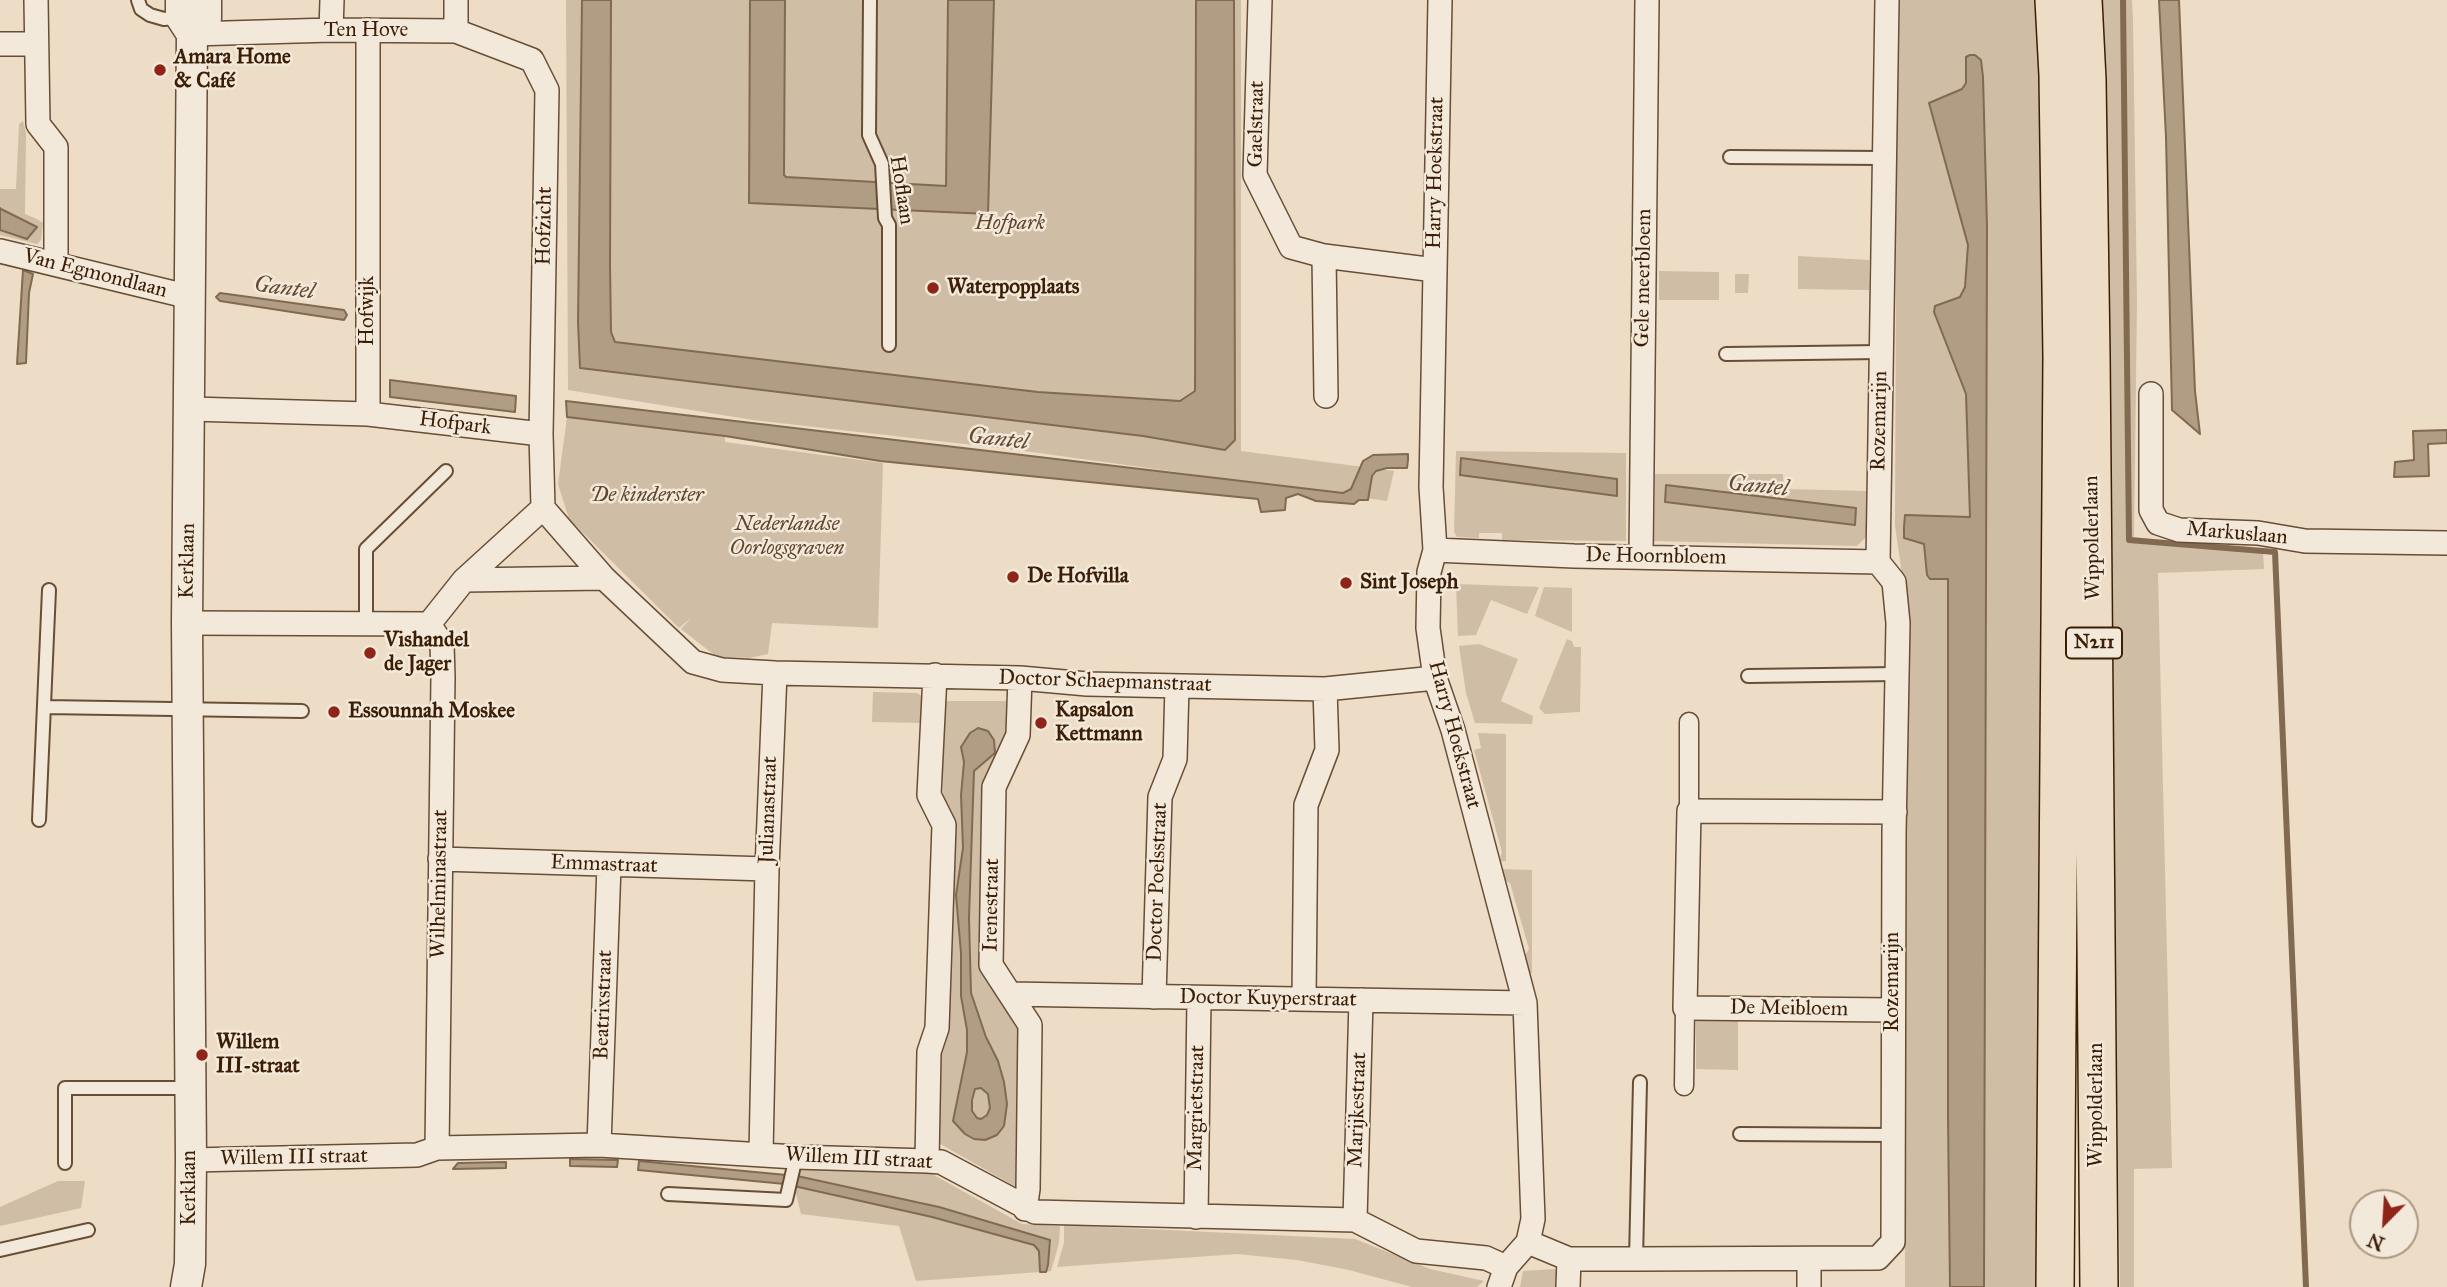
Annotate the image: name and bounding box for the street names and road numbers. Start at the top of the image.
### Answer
street label: Ten Hove [324,18,408,44]
street label: Gaelstraat [1244,80,1270,168]
street label: Harry Hoekstraat [1422,97,1450,249]
street label: Hoflaan [883,154,919,226]
street label: Hofzicht [532,186,558,266]
street label: Gele meerbloem [1630,208,1658,348]
street label: Van Egmondlaan [20,244,170,304]
street label: Hofwijk [355,276,381,346]
street label: Rozemarijn [1867,371,1893,471]
street label: Hofpark [417,407,493,441]
street label: Wippolderlaan [2079,475,2107,601]
street label: Markuslaan [2185,517,2289,551]
street label: Kerklaan [175,523,201,599]
street label: De Hoornbloem [1585,543,1727,571]
road number: N211 [2066,628,2122,658]
street label: Harry Hoekstraat [1422,658,1486,812]
street label: Doctor Schaepmanstraat [998,666,1212,698]
street label: Julianastraat [755,756,783,864]
street label: Doctor Poelsstraat [1143,802,1173,962]
street label: Wilhelminastraat [426,809,454,959]
street label: Emmastraat [550,851,658,879]
street label: Irenestraat [979,858,1005,952]
street label: Rozemarijn [1880,932,1906,1032]
street label: Beatrixstraat [589,950,619,1060]
street label: Doctor Kuyperstraat [1179,985,1357,1013]
street label: De Meibloem [1730,995,1848,1023]
street label: Wippolderlaan [2084,1043,2110,1167]
street label: Margrietstraat [1183,1045,1211,1171]
street label: Marijkestraat [1343,1052,1373,1168]
street label: Willem III straat [785,1143,933,1175]
street label: Willem III straat [220,1144,368,1172]
street label: Kerklaan [177,1150,203,1226]

